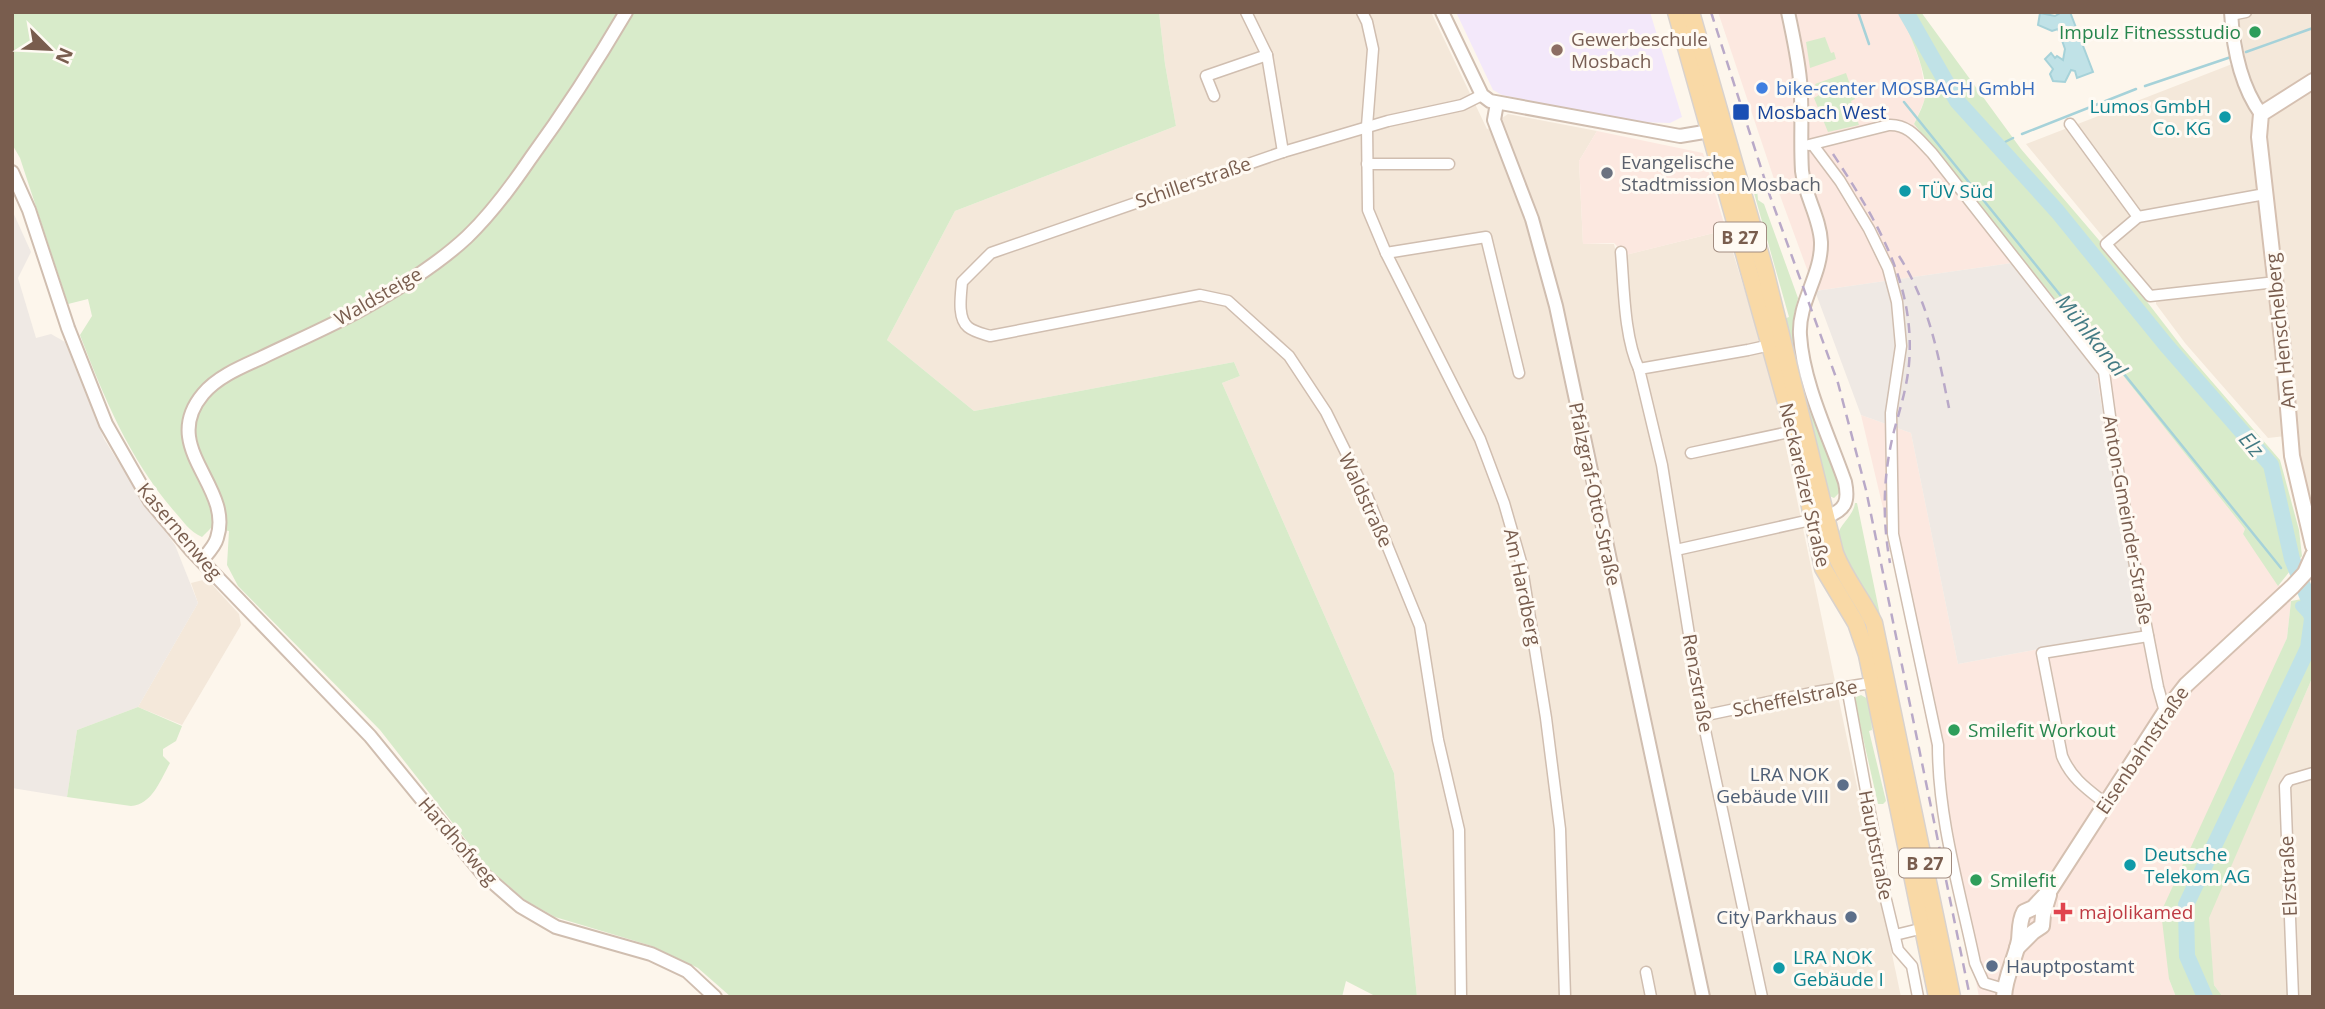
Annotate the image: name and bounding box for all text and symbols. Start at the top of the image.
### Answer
north arrow [14,14,84,84]
place label: Impulz Fitnessstudio [2059,19,2241,45]
marker: Impulz Fitnessstudio [2247,24,2263,40]
place label: Gewerbeschule Mosbach [1571,26,1708,74]
marker: Gewerbeschule Mosbach [1549,42,1565,58]
text: N [50,44,80,68]
place label: bike-center MOSBACH GmbH [1776,75,2035,101]
marker: bike-center MOSBACH GmbH [1754,80,1770,96]
place label: Lumos GmbH Co. KG [2089,93,2211,141]
place label: Mosbach West [1757,99,1887,125]
marker: Mosbach West [1731,102,1751,122]
marker: Lumos GmbH Co. KG [2217,109,2233,125]
place label: Evangelische Stadtmission Mosbach [1621,149,1821,197]
street label: Schillerstraße [1132,150,1254,214]
marker: Evangelische Stadtmission Mosbach [1599,165,1615,181]
place label: TÜV Süd [1919,178,1993,204]
marker: TÜV Süd [1897,183,1913,199]
road number: B 27 [1714,222,1766,251]
street label: Am Henschelberg [2259,252,2301,410]
street label: Waldsteige [330,261,426,331]
water label: Mühlkanal [2050,288,2134,383]
street label: Pfalzgraf-Otto-Straße [1563,400,1627,588]
street label: Neckarelzer Straße [1773,400,1837,570]
street label: Anton-Gmeinder-Straße [2097,413,2159,627]
water label: Elz [2233,425,2271,463]
street label: Waldstraße [1333,449,1399,551]
street label: Kasernenweg [132,477,228,585]
street label: Am Hardberg [1498,526,1548,648]
street label: Renzstraße [1677,632,1719,734]
street label: Scheffelstraße [1730,673,1860,723]
street label: Eisenbahnstraße [2090,681,2194,819]
place label: Smilefit Workout [1968,717,2116,743]
marker: Smilefit Workout [1946,722,1962,738]
place label: LRA NOK Gebäude VIII [1716,761,1829,809]
marker: LRA NOK Gebäude VIII [1835,777,1851,793]
street label: Hauptstraße [1853,788,1899,902]
street label: Hardhofweg [412,791,504,891]
street label: Elzstraße [2273,835,2303,917]
place label: Deutsche Telekom AG [2144,841,2250,889]
road number: B 27 [1899,848,1951,878]
marker: Deutsche Telekom AG [2122,857,2138,873]
place label: Smilefit [1990,867,2056,893]
marker: Smilefit [1968,872,1984,888]
place label: majolikamed [2079,899,2193,925]
marker: majolikamed [2053,902,2073,922]
place label: City Parkhaus [1716,904,1837,930]
marker: City Parkhaus [1843,909,1859,925]
place label: LRA NOK Gebäude I [1793,944,1884,992]
place label: Hauptpostamt [2006,953,2135,979]
marker: Hauptpostamt [1984,958,2000,974]
marker: LRA NOK Gebäude I [1771,960,1787,976]

